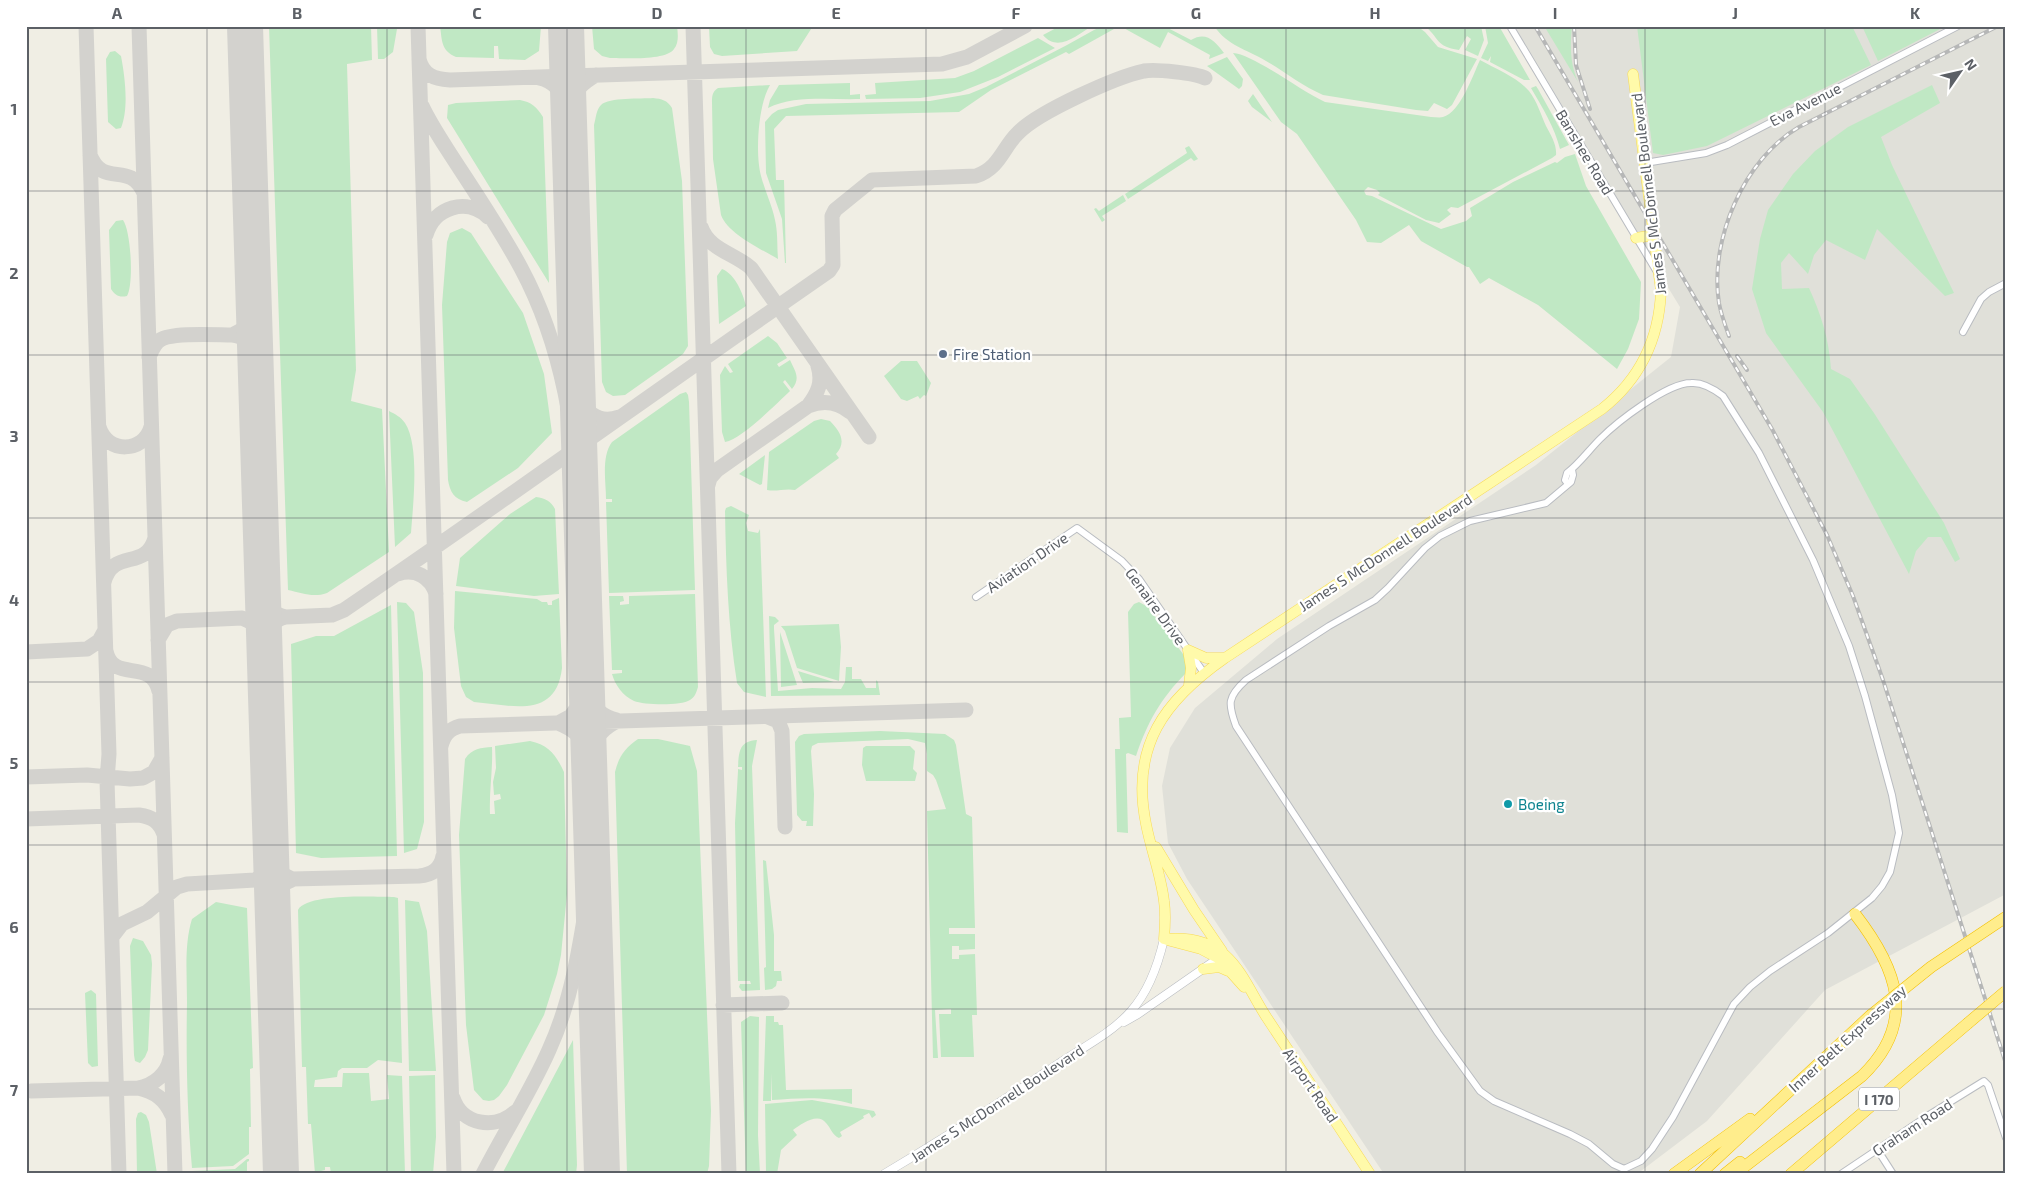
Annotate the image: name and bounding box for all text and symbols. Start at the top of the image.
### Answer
text: A [112,3,123,22]
text: B [292,3,302,22]
text: C [472,3,482,22]
text: D [652,3,663,22]
text: E [831,3,841,22]
text: F [1012,3,1021,22]
text: G [1191,3,1201,22]
text: H [1369,3,1381,22]
text: I [1553,3,1557,22]
text: J [1732,3,1738,22]
text: K [1910,3,1921,22]
north arrow [1934,48,1984,98]
text: N [1961,56,1981,73]
street label: Eva Avenue [1766,78,1844,130]
street label: James S McDonnell Boulevard [1627,92,1669,296]
text: 1 [11,99,17,118]
street label: Banshee Road [1552,106,1618,198]
text: 2 [9,263,19,282]
place label: Fire Station [953,345,1031,363]
marker: Fire Station [937,348,949,360]
text: 3 [9,426,19,445]
street label: James S McDonnell Boulevard [1295,489,1475,615]
street label: Aviation Drive [983,528,1071,596]
street label: Genaire Drive [1122,564,1190,648]
text: 4 [9,590,19,609]
text: 5 [10,753,19,772]
place label: Boeing [1518,795,1565,813]
marker: Boeing [1502,798,1514,810]
text: 6 [9,917,19,936]
street label: Inner Belt Expressway [1785,980,1909,1095]
street label: James S McDonnell Boulevard [907,1040,1087,1166]
street label: Airport Road [1280,1044,1342,1126]
text: 7 [10,1080,19,1099]
road number: I 170 [1859,1088,1899,1110]
street label: Graham Road [1869,1094,1955,1160]

